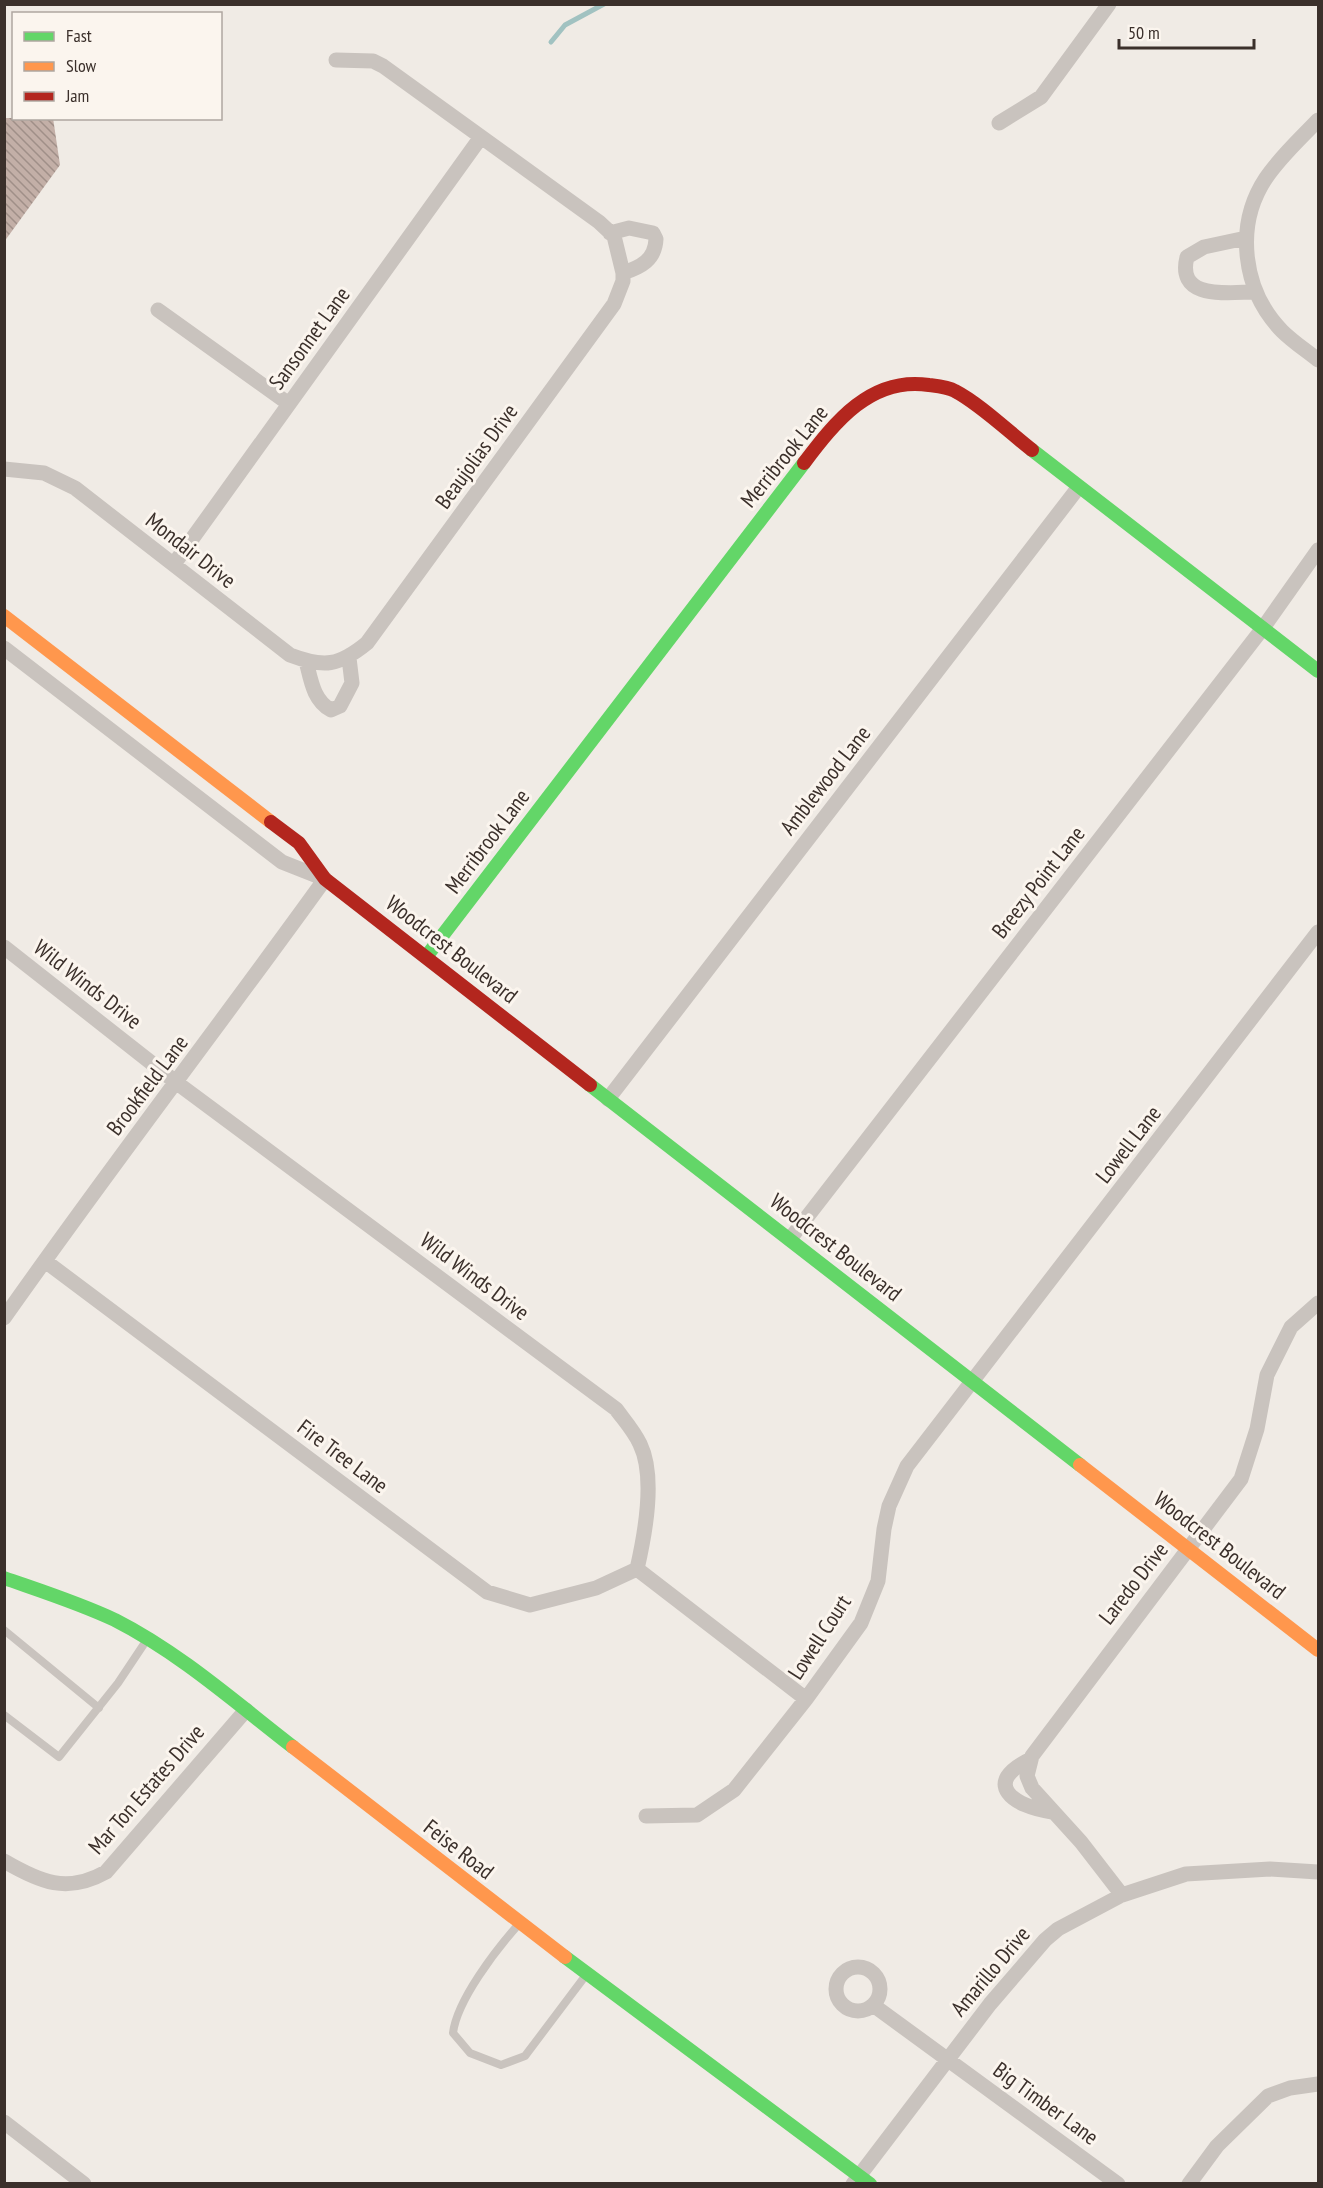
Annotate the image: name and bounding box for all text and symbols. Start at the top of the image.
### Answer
legend [12,12,222,120]
scale bar [1119,12,1254,50]
text: 50 m [1128,21,1160,44]
text: Fast [66,24,92,47]
text: Slow [66,54,97,77]
text: Jam [65,84,89,107]
street label: Sansonnet Lane [262,281,356,395]
street label: Beaujolias Drive [429,398,523,514]
street label: Merribrook Lane [734,399,834,513]
street label: Mondair Drive [140,506,242,594]
street label: Amblewood Lane [774,720,876,840]
street label: Merribrook Lane [439,783,535,899]
street label: Breezy Point Lane [986,820,1090,944]
street label: Woodcrest Boulevard [380,889,524,1009]
street label: Wild Winds Drive [28,933,148,1035]
street label: Brookfield Lane [100,1029,194,1141]
street label: Lowell Lane [1089,1100,1167,1188]
street label: Woodcrest Boulevard [764,1187,908,1307]
street label: Wild Winds Drive [415,1226,535,1326]
street label: Fire Tree Lane [292,1413,394,1499]
street label: Woodcrest Boulevard [1148,1485,1292,1605]
street label: Laredo Drive [1092,1536,1174,1630]
street label: Lowell Court [781,1589,857,1685]
street label: Mar Ton Estates Drive [82,1718,210,1860]
street label: Feise Road [418,1813,500,1885]
street label: Amarillo Drive [944,1920,1036,2022]
street label: Big Timber Lane [988,2055,1104,2151]

